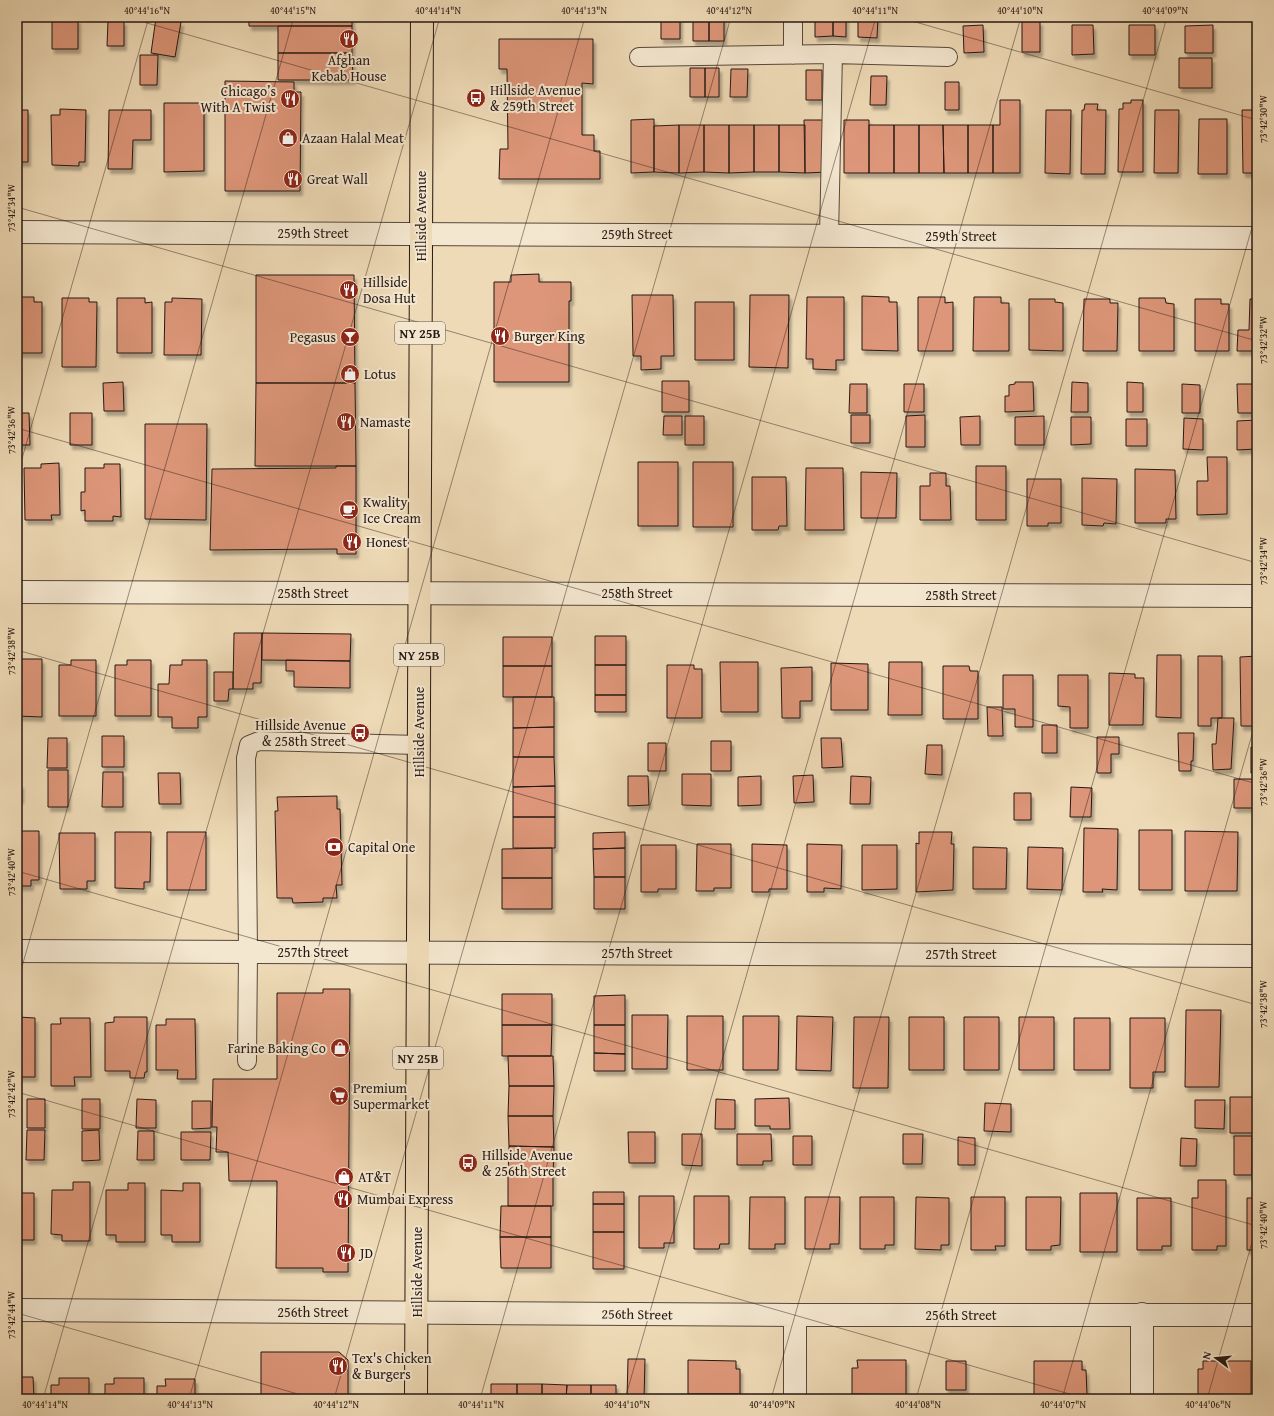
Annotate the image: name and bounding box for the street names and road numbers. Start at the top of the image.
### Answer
street label: Hillside Avenue [411,170,431,261]
street label: 259th Street [277,223,349,243]
street label: 259th Street [601,224,673,244]
street label: 259th Street [925,226,997,246]
road number: NY 25B [395,322,445,344]
street label: 258th Street [277,583,349,603]
street label: 258th Street [601,583,673,603]
street label: 258th Street [925,585,997,605]
road number: NY 25B [394,644,444,666]
street label: Hillside Avenue [409,686,429,777]
street label: 257th Street [277,942,349,962]
street label: 257th Street [601,943,673,963]
street label: 257th Street [925,944,997,964]
road number: NY 25B [393,1047,443,1069]
street label: Hillside Avenue [407,1226,427,1317]
street label: 256th Street [277,1302,349,1322]
street label: 256th Street [601,1303,673,1325]
street label: 256th Street [925,1305,997,1325]

